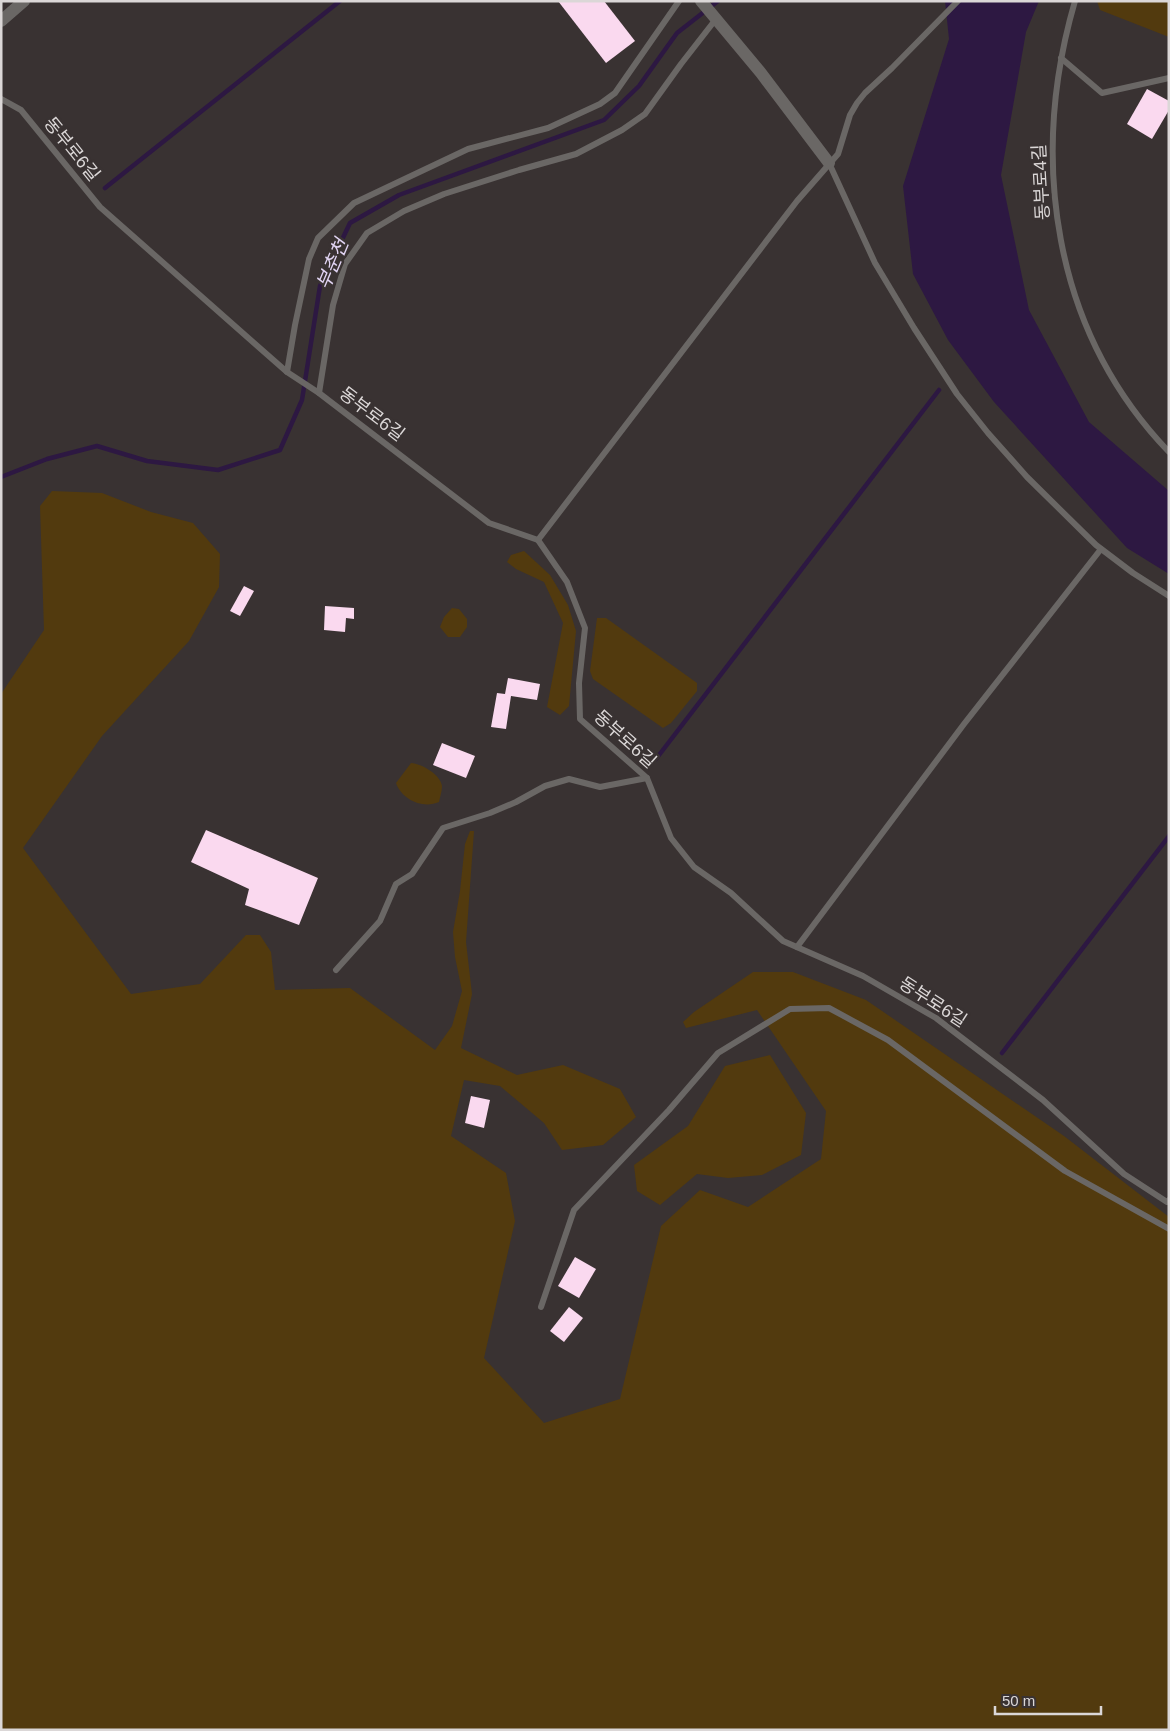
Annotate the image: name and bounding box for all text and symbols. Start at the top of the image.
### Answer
street label: 동부로6길 [40,113,104,185]
street label: 동부로4길 [1029,143,1053,221]
water label: 부춘천 [313,235,353,292]
street label: 동부로6길 [336,383,408,445]
street label: 동부로6길 [590,706,660,772]
street label: 동부로6길 [896,973,970,1031]
scale bar [995,1684,1101,1716]
text: 50 m [1002,1692,1035,1709]

